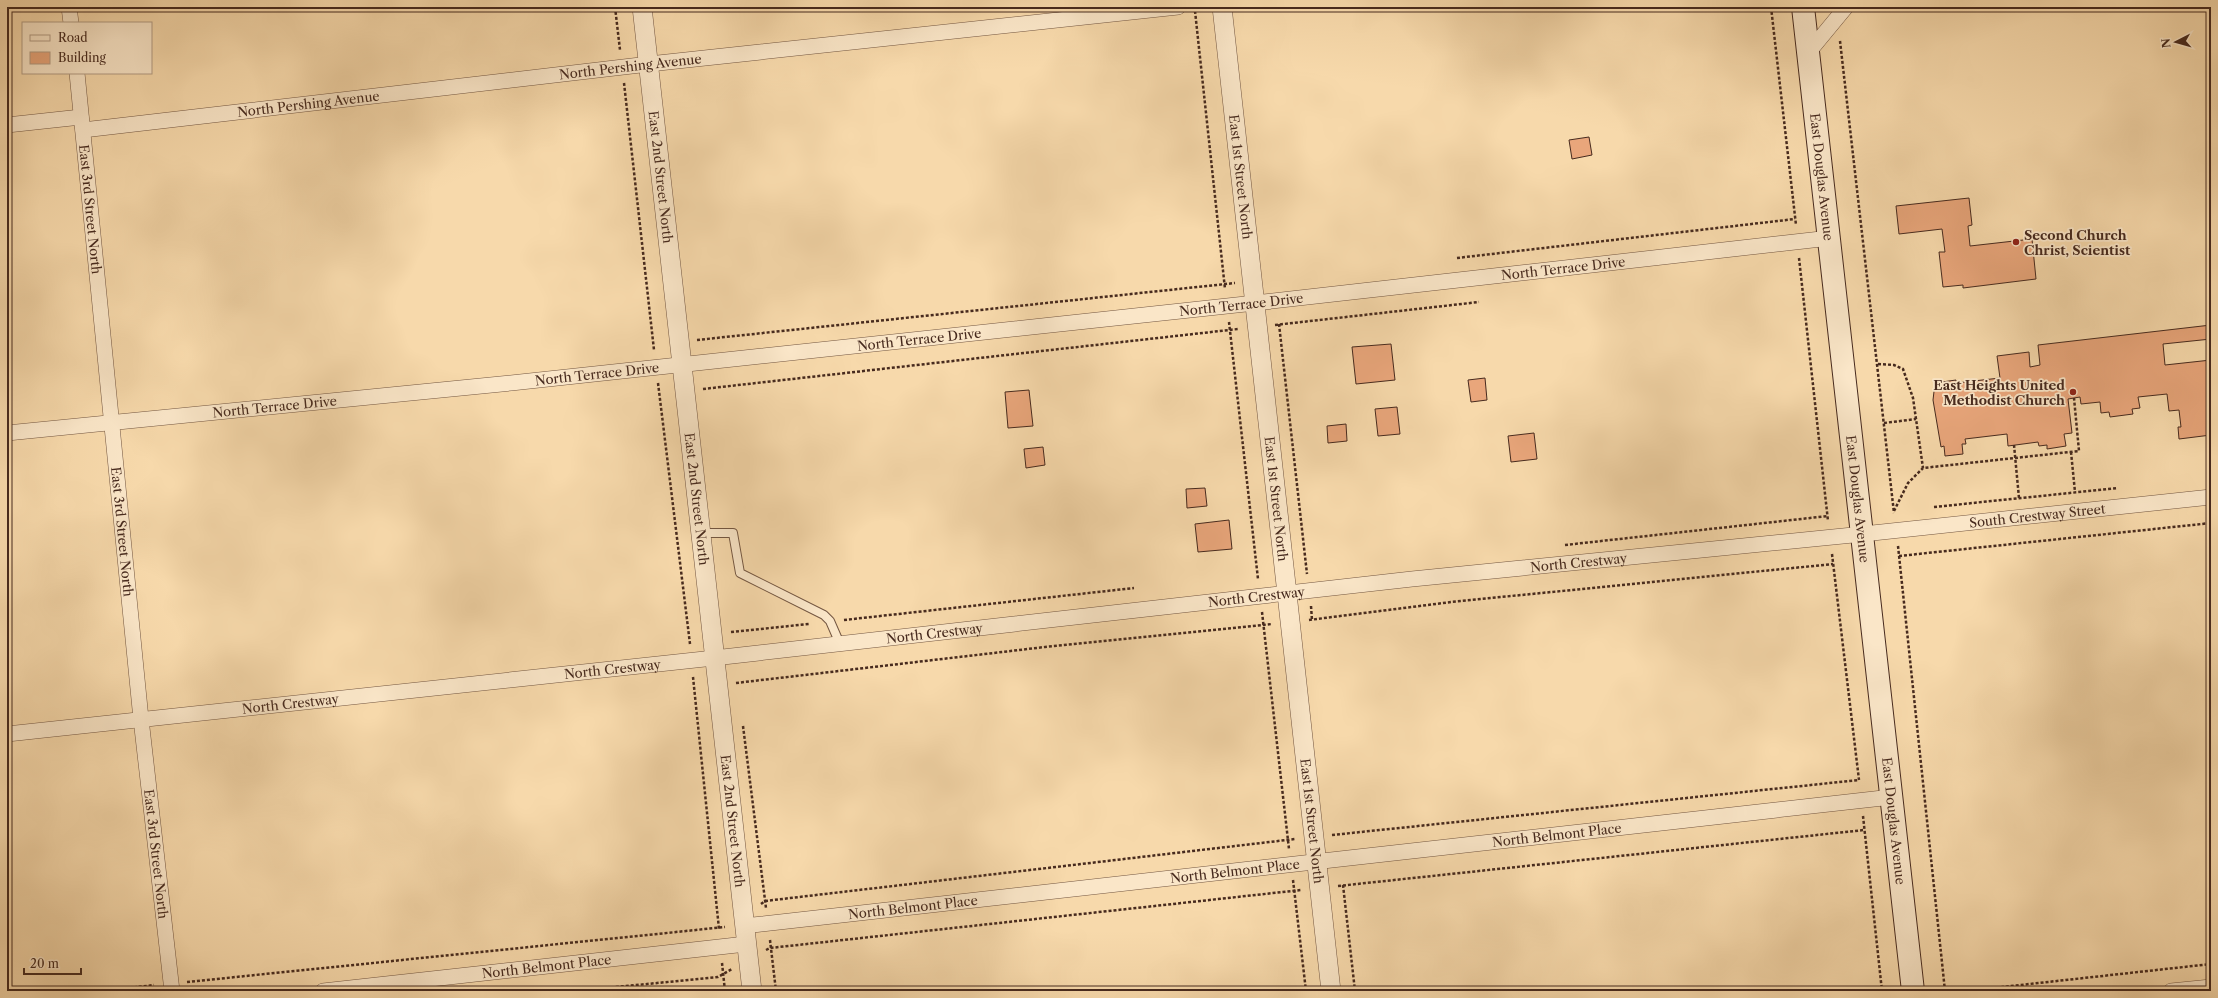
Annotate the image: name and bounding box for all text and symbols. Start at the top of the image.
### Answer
legend [22,22,152,74]
north arrow [2156,22,2196,62]
text: Road [58,30,88,45]
text: N [2159,37,2174,49]
text: Building [58,50,106,65]
street label: North Pershing Avenue [558,50,702,82]
street label: North Pershing Avenue [236,87,380,120]
street label: East 2nd Street North [646,110,676,244]
street label: East Douglas Avenue [1807,112,1837,242]
street label: East 1st Street North [1226,114,1256,240]
street label: East 3rd Street North [76,144,105,275]
place label: Second Church Christ, Scientist [2024,227,2131,258]
marker: Second Church Christ, Scientist [2011,237,2021,247]
street label: North Terrace Drive [1500,253,1626,283]
street label: North Terrace Drive [1178,290,1304,319]
street label: North Terrace Drive [856,324,982,354]
street label: North Terrace Drive [534,359,660,388]
place label: East Heights United Methodist Church [1933,377,2065,408]
marker: East Heights United Methodist Church [2068,387,2078,397]
street label: North Terrace Drive [212,392,338,421]
street label: East 2nd Street North [682,432,712,566]
street label: East Douglas Avenue [1843,434,1873,564]
street label: East 1st Street North [1262,436,1291,562]
street label: East 3rd Street North [108,466,137,597]
street label: South Crestway Street [1968,500,2107,531]
street label: North Crestway [1530,550,1629,575]
street label: North Crestway [1207,583,1306,610]
street label: North Crestway [885,620,984,646]
street label: North Crestway [563,656,662,682]
street label: North Crestway [241,690,340,717]
street label: East 2nd Street North [718,754,748,888]
street label: East Douglas Avenue [1879,756,1909,886]
street label: East 1st Street North [1297,758,1327,884]
street label: East 3rd Street North [141,788,172,920]
street label: North Belmont Place [1491,819,1622,850]
street label: North Belmont Place [1169,856,1300,886]
street label: North Belmont Place [847,892,978,922]
scale bar [24,950,81,976]
street label: North Belmont Place [481,951,612,981]
text: 20 m [30,956,59,971]

